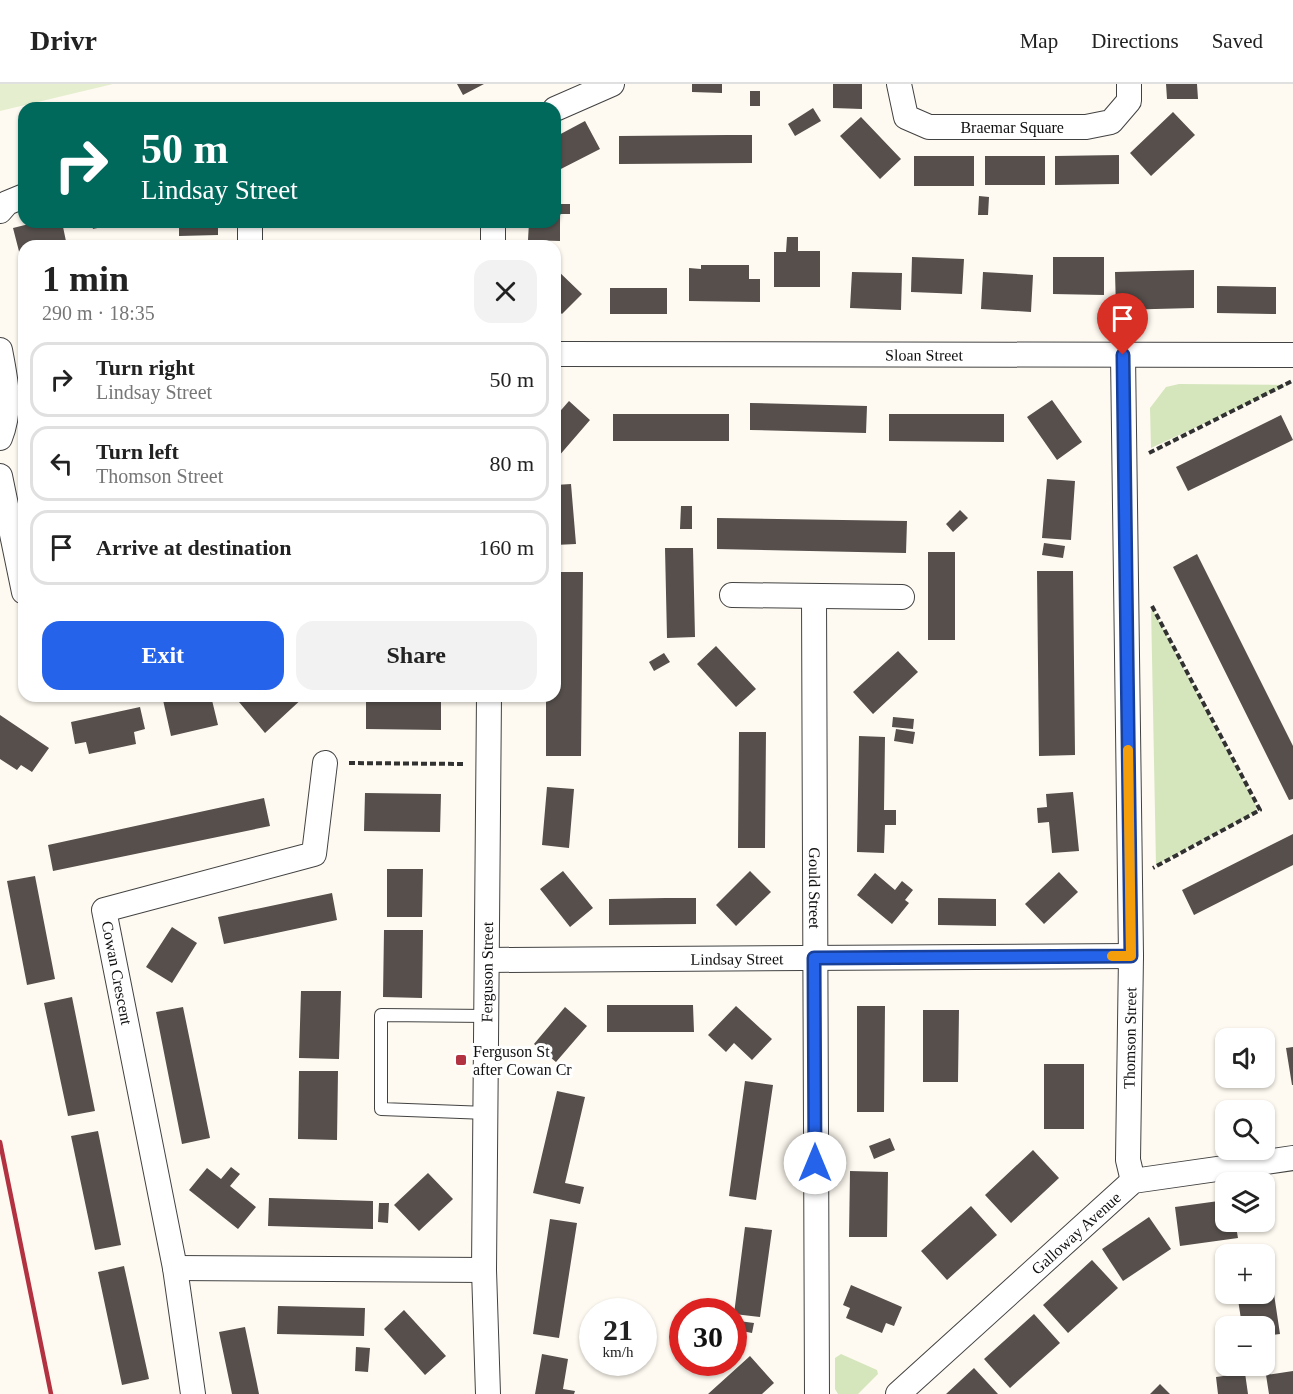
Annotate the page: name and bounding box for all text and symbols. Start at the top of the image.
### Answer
text: Drivr [30,25,97,56]
text: Map [1020,29,1058,53]
text: Directions [1091,29,1179,53]
text: Saved [1212,29,1263,53]
street label: Braemar Square [960,119,1064,137]
icon: right [42,126,120,204]
text: 50 m [141,126,229,172]
text: Lindsay Street [141,175,298,205]
text: 1 min [42,259,129,299]
button: close [474,260,537,323]
pin [1097,293,1148,355]
text: 290 m · 18:35 [42,302,155,324]
icon: arrive [1106,302,1139,335]
street label: Sloan Street [885,346,963,363]
text: Turn right [96,355,195,380]
icon: right [45,363,78,396]
text: 50 m [489,367,534,392]
text: Lindsay Street [96,381,212,403]
text: Turn left [96,439,179,464]
icon: left [45,447,78,480]
text: 80 m [489,451,534,476]
text: Thomson Street [96,465,223,487]
icon: arrive [45,531,78,564]
text: Arrive at destination [96,535,292,560]
text: 160 m [478,535,534,560]
button: Exit [42,621,284,690]
button: Share [296,621,537,690]
street label: Gould Street [806,847,824,929]
street label: Cowan Crescent [99,920,135,1027]
street label: Ferguson Street [478,921,496,1022]
street label: Lindsay Street [690,950,784,968]
street label: Thomson Street [1121,986,1139,1089]
map controls [1215,1028,1275,1376]
button: sound [1215,1028,1275,1088]
place label: Ferguson St after Cowan Cr [473,1043,572,1078]
marker: Ferguson St after Cowan Cr [454,1053,468,1067]
button: search [1215,1100,1275,1160]
position arrow [783,1131,847,1195]
button: layers [1215,1172,1275,1232]
street label: Galloway Avenue [1028,1188,1124,1277]
button: + [1215,1244,1275,1304]
speed limit sign: 30 [669,1298,747,1376]
text: 21 [603,1313,633,1346]
button: − [1215,1316,1275,1376]
text: km/h [603,1344,633,1360]

